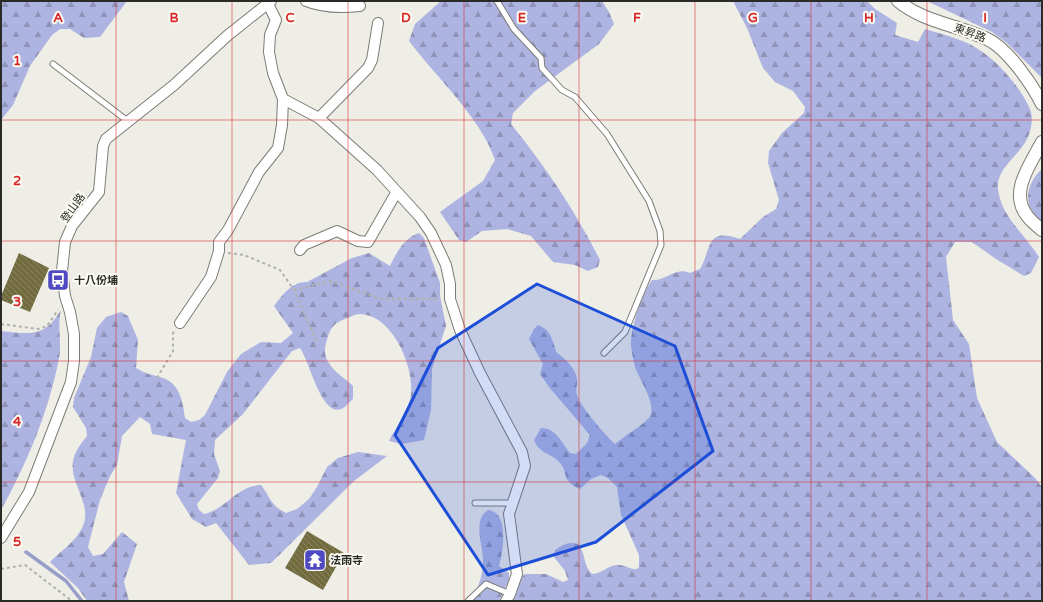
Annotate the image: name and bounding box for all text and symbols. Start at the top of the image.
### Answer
text: A [53,10,63,26]
text: B [169,10,179,26]
text: C [285,10,295,26]
text: D [401,10,411,26]
text: E [518,10,526,26]
text: F [633,10,641,26]
text: G [748,10,758,26]
text: H [864,10,874,26]
text: I [983,10,987,26]
street label: 東昇路 [952,21,988,45]
text: 1 [13,53,21,69]
text: 2 [13,173,21,189]
street label: 登山路 [58,191,88,225]
bus stop icon: 十八份埔 [45,267,71,293]
place label: 十八份埔 [74,274,118,287]
text: 3 [13,294,21,310]
text: 4 [13,414,22,430]
text: 5 [13,534,21,550]
temple icon: 法雨寺 [302,547,328,573]
place label: 法雨寺 [330,554,363,567]

